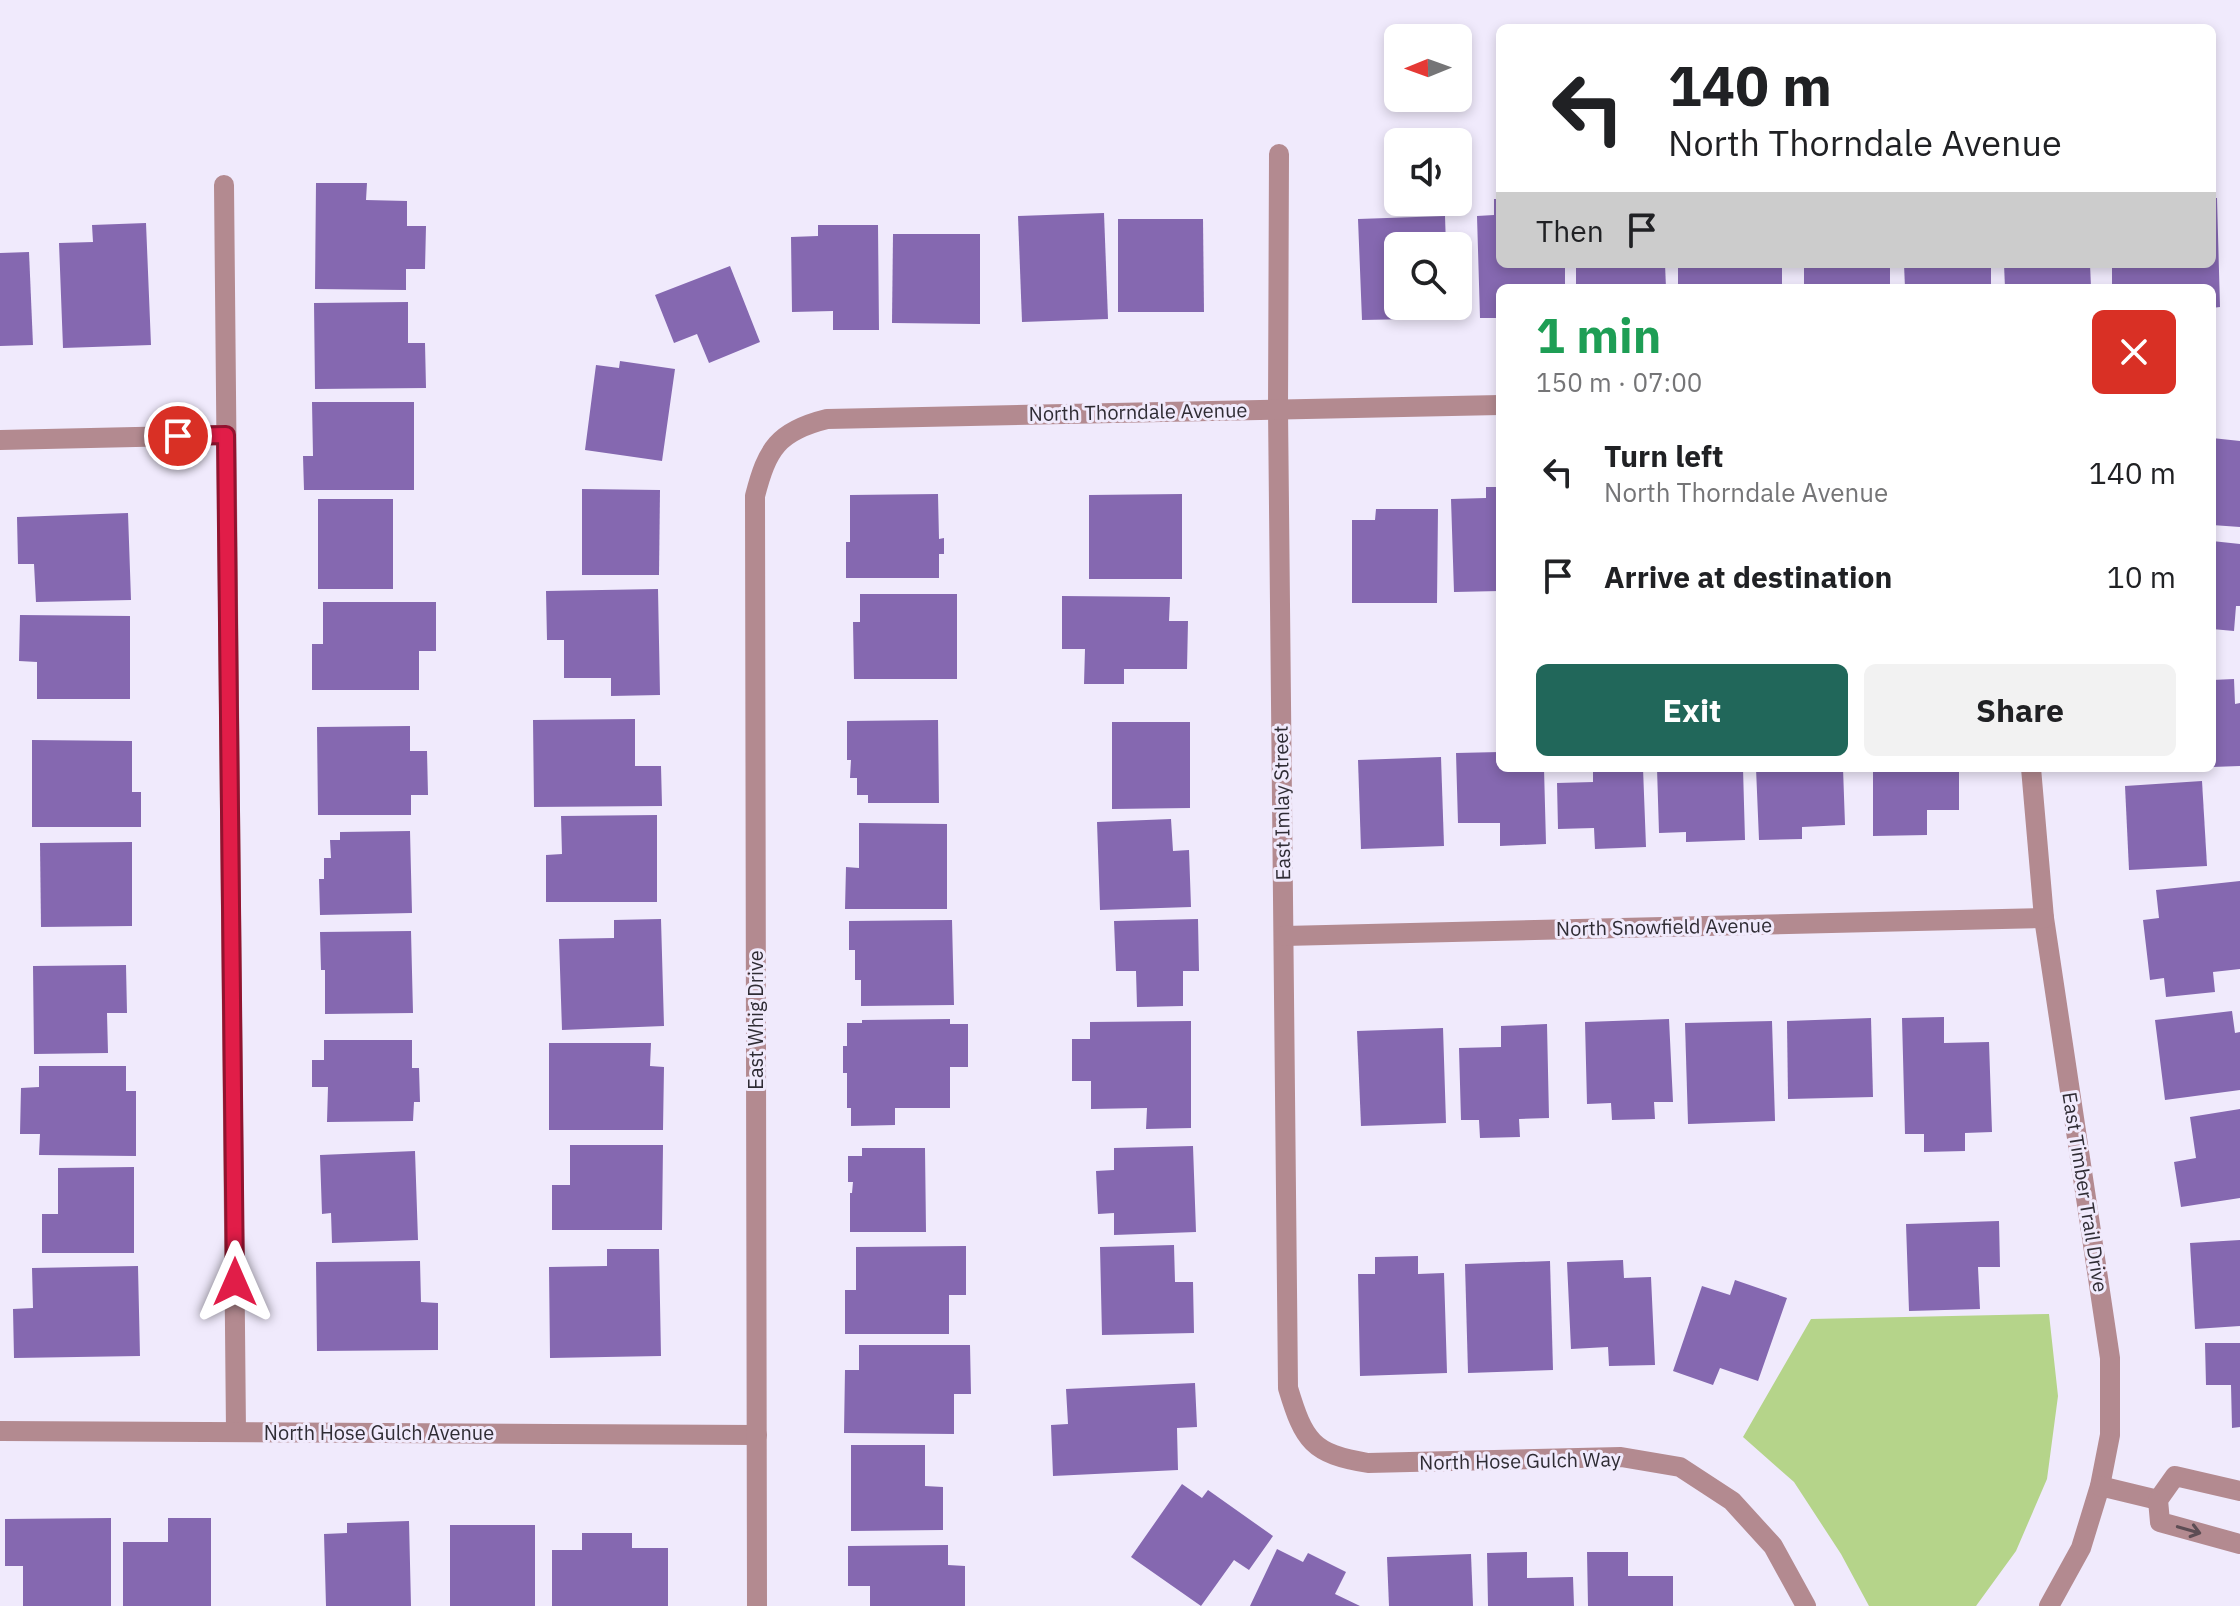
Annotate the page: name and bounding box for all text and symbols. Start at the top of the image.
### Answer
north arrow [1384,24,1472,112]
map controls [1384,24,1472,320]
text: 140 m [1668,49,1832,121]
icon: left [1536,56,1640,160]
text: North Thorndale Avenue [1668,119,2062,166]
button: sound [1384,128,1472,216]
icon: arrive [1620,208,1664,252]
text: Then [1536,211,1604,250]
button: search [1384,232,1472,320]
text: 1 min [1536,304,1661,366]
button: close [2092,310,2176,394]
text: 150 m · 07:00 [1536,365,1702,399]
street label: North Thorndale Avenue [1028,396,1248,427]
pin [144,402,212,470]
icon: arrive [156,414,200,458]
text: Turn left [1604,436,1723,475]
icon: left [1536,450,1580,494]
text: 140 m [2089,453,2176,492]
text: North Thorndale Avenue [1604,475,1888,509]
icon: arrive [1536,554,1580,598]
text: Arrive at destination [1604,557,1892,596]
text: 10 m [2107,557,2176,596]
button: Exit [1536,664,1848,756]
button: Share [1864,664,2176,756]
street label: East Imlay Street [1267,725,1296,881]
street label: North Snowfield Avenue [1556,911,1772,942]
street label: East Whig Drive [742,950,769,1090]
street label: East Timber Trail Drive [2056,1090,2115,1294]
position arrow [193,1240,277,1324]
street label: North Hose Gulch Avenue [264,1419,494,1446]
street label: North Hose Gulch Way [1419,1445,1621,1476]
one-way arrow [2176,1523,2202,1538]

